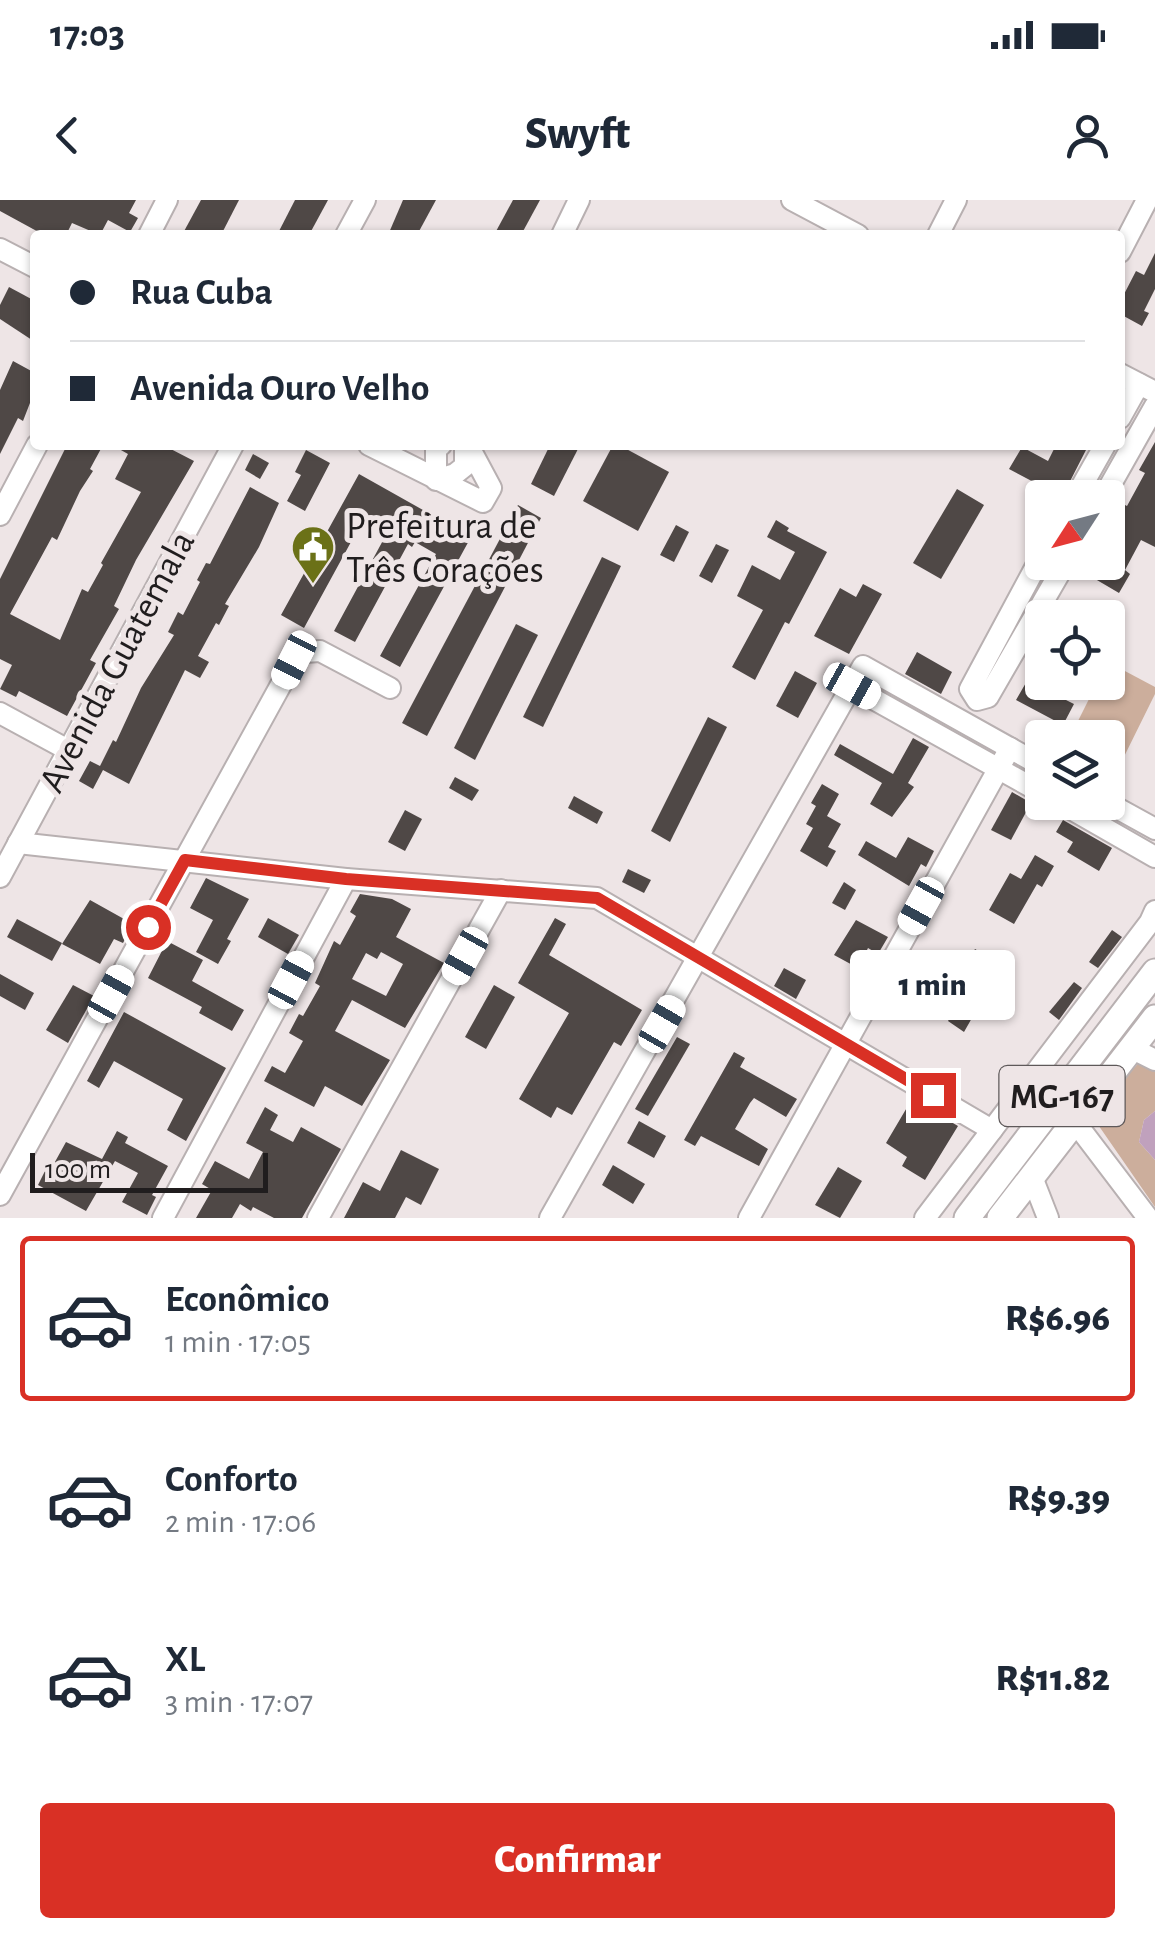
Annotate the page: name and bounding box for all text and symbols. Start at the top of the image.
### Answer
text: 17:03 [50,16,125,54]
icon: back [40,108,95,163]
icon: person [1060,108,1115,163]
text: Swyft [525,112,630,157]
text: Rua Cuba [130,274,273,312]
text: Avenida Ouro Velho [130,370,429,408]
north arrow [1025,480,1125,580]
map controls [1025,480,1125,820]
place label: Prefeitura de Três Corações [346,508,544,590]
public building icon: Prefeitura de Três Corações [290,524,336,585]
street label: Avenida Guatemala [33,525,203,799]
button: locate [1025,600,1125,700]
car [267,626,321,694]
car [818,658,886,714]
button: layers [1025,720,1125,820]
car [893,872,949,940]
route start [126,905,171,950]
car [437,922,493,990]
car [264,946,318,1014]
callout: 1 min [850,950,1016,1020]
car [83,960,139,1028]
text: 1 min [898,969,967,1001]
car [634,991,690,1057]
road number: MG-167 [1000,1066,1124,1126]
route end [911,1073,956,1118]
scale bar [30,1148,268,1193]
text: 100 m [45,1156,111,1184]
icon: car [45,1274,135,1364]
text: Econômico [165,1281,329,1319]
text: R$6.96 [1005,1300,1110,1338]
text: 1 min · 17:05 [165,1326,311,1358]
icon: car [45,1454,135,1544]
text: Conforto [165,1461,298,1499]
text: R$9.39 [1007,1480,1110,1518]
text: 2 min · 17:06 [165,1506,316,1538]
icon: car [45,1634,135,1724]
text: XL [165,1641,205,1679]
text: R$11.82 [996,1660,1110,1698]
text: 3 min · 17:07 [165,1686,313,1718]
button: Confirmar [40,1803,1115,1918]

